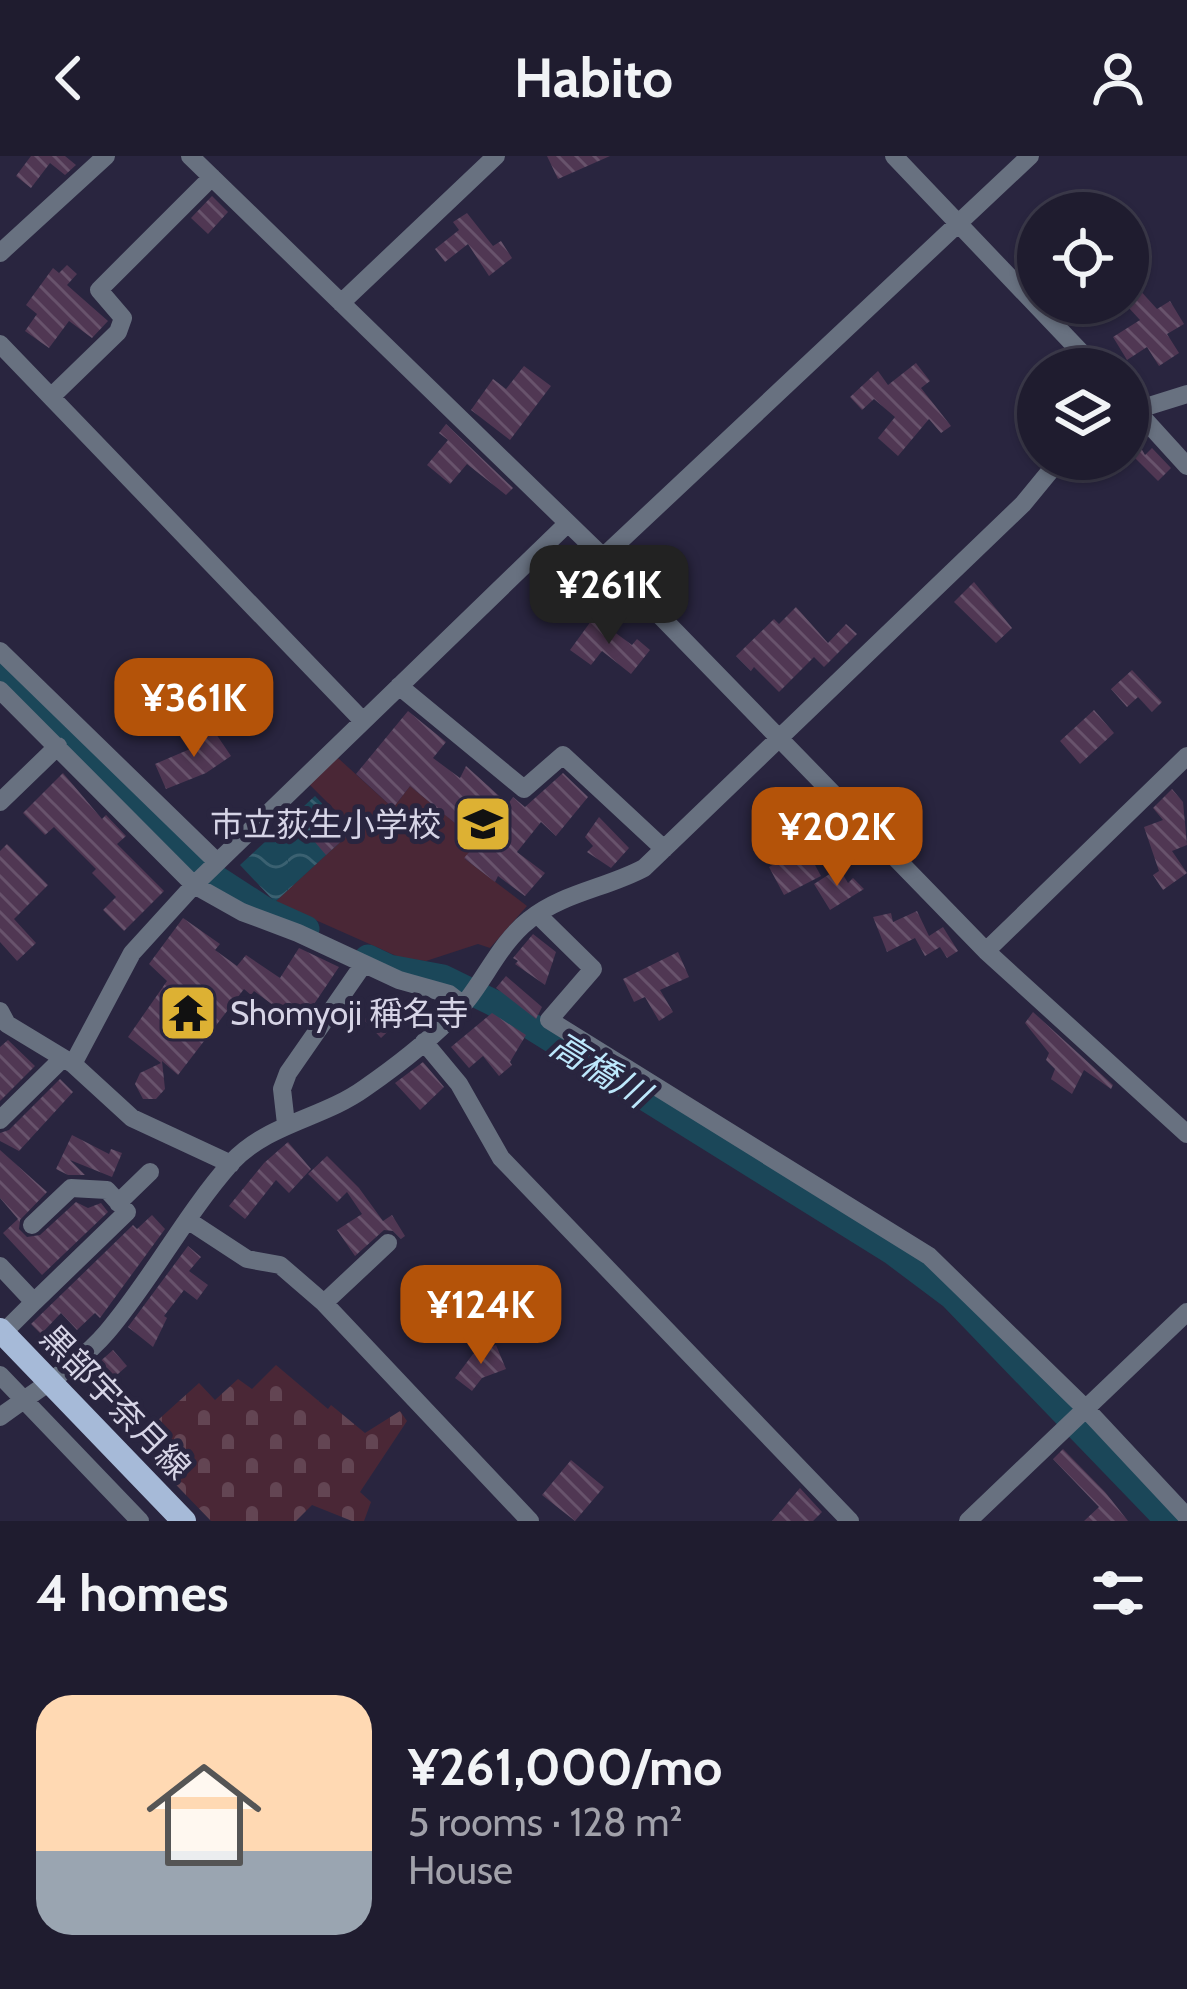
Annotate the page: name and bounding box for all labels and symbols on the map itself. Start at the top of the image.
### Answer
pin: ¥261K [525,545,693,647]
pin: ¥361K [110,658,278,760]
pin: ¥202K [753,787,921,889]
school or university icon: 市立荻生小学校 [452,793,514,855]
place label: 市立荻生小学校 [210,804,441,844]
temple icon: Shomyoji 稱名寺 [157,982,219,1044]
place label: Shomyoji 稱名寺 [230,993,469,1033]
water label: 高橋川 [543,1022,661,1118]
pin: ¥124K [397,1265,565,1367]
street label: 黒部宇奈月線 [33,1317,199,1487]

